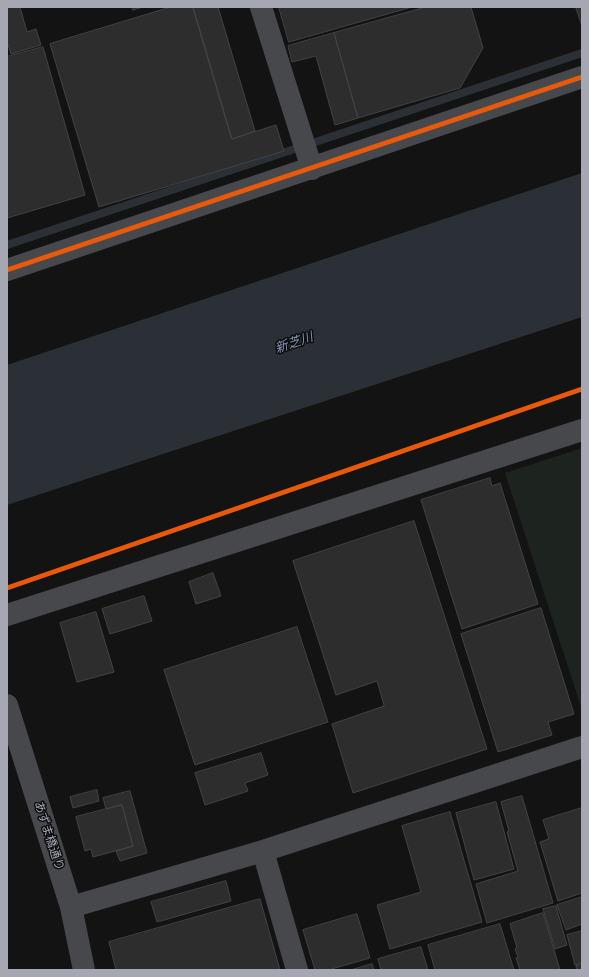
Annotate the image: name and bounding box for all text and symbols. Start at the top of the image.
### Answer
water label: 新芝川 [273,329,315,357]
street label: あずま橋通り [31,800,67,872]

